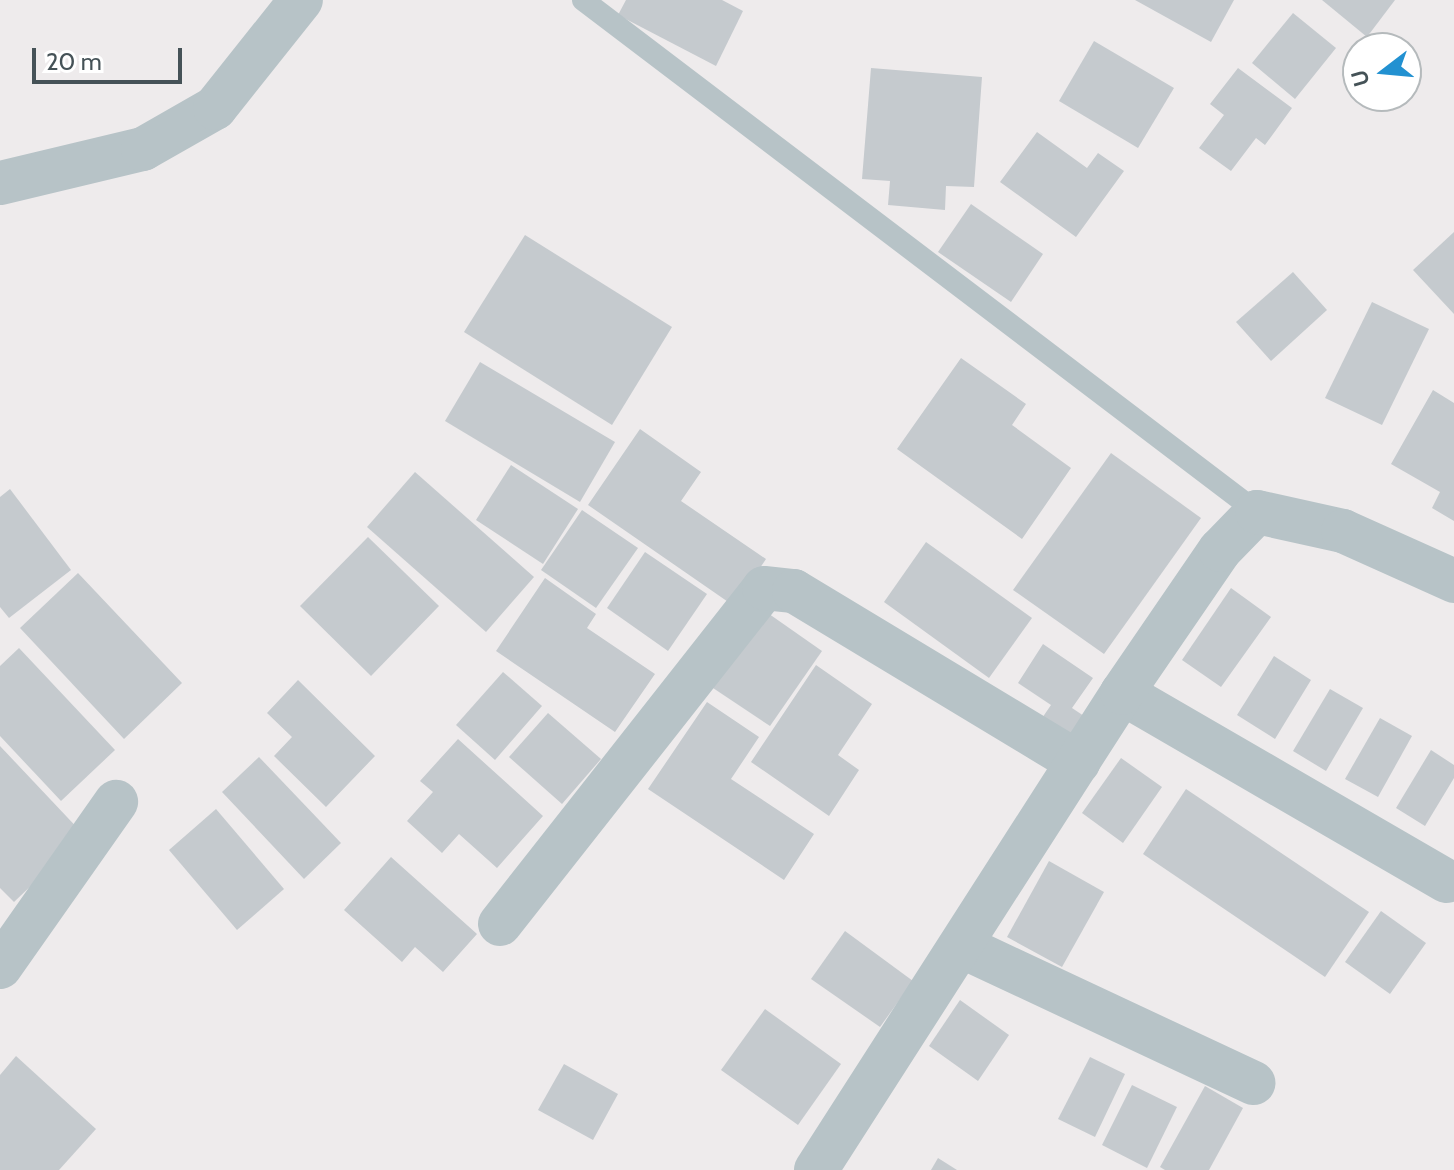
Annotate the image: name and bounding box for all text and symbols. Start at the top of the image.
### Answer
scale bar [36,32,186,82]
north arrow [1342,32,1422,112]
text: 20 m [46,47,102,76]
text: U [1345,67,1376,90]

